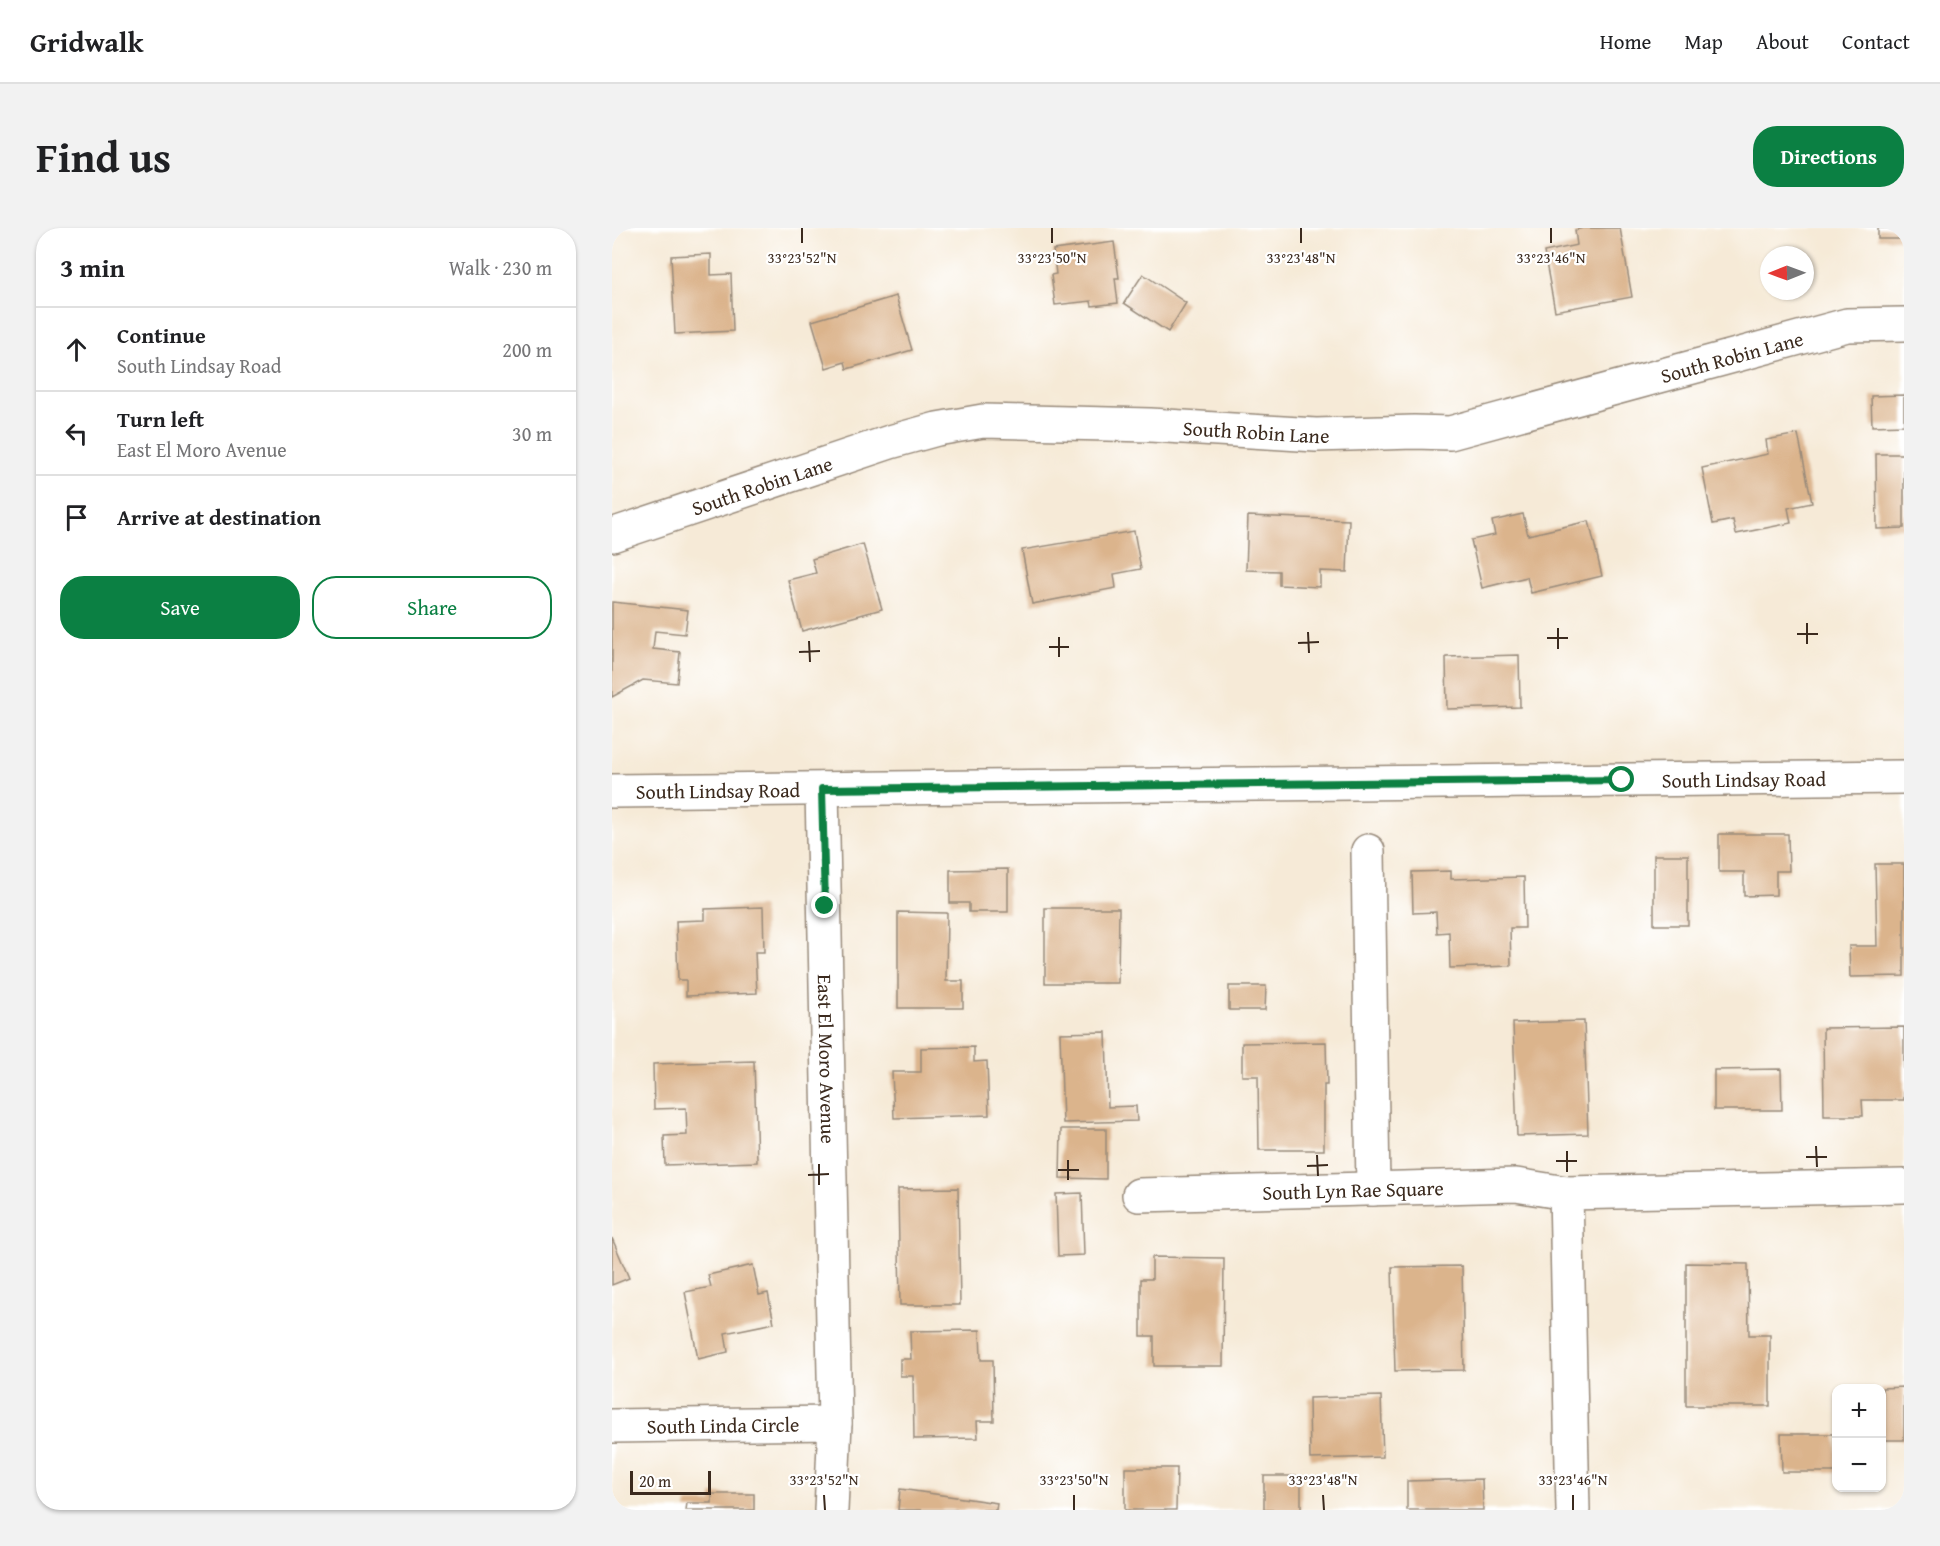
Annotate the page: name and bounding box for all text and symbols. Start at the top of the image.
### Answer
text: Gridwalk [30,21,143,62]
text: Home [1600,26,1651,57]
text: Map [1684,26,1723,57]
text: About [1756,26,1809,57]
text: Contact [1842,26,1910,57]
text: Find us [36,126,171,187]
button: Directions [1753,126,1904,187]
north arrow [1760,246,1814,300]
text: 33°23'52"N [768,247,837,268]
text: 33°23'50"N [1018,247,1087,268]
text: 33°23'48"N [1267,247,1336,268]
text: 33°23'46"N [1517,247,1586,268]
text: 3 min [60,248,125,287]
text: Walk · 230 m [449,253,552,282]
text: Continue [117,319,206,351]
street label: South Robin Lane [1657,323,1806,390]
icon: ahead [60,333,93,366]
text: 200 m [502,335,552,364]
text: South Lindsay Road [117,351,281,380]
text: Turn left [117,403,204,435]
street label: South Robin Lane [1182,413,1330,450]
icon: left [60,417,93,450]
text: 30 m [512,419,552,448]
text: East El Moro Avenue [117,435,287,464]
street label: South Robin Lane [688,448,836,522]
icon: arrive [60,501,93,534]
text: Arrive at destination [117,501,321,533]
button: Save [60,576,300,639]
button: Share [312,576,552,639]
street label: South Lindsay Road [1662,763,1827,794]
route start [1608,766,1634,792]
street label: South Lindsay Road [636,774,801,805]
route end [811,892,837,918]
street label: East El Moro Avenue [811,974,844,1144]
street label: South Lyn Rae Square [1262,1172,1444,1206]
map controls [1832,1384,1886,1492]
button: + [1832,1384,1886,1438]
street label: South Linda Circle [646,1409,800,1440]
button: − [1832,1438,1886,1492]
scale bar [630,1468,711,1496]
text: 20 m [639,1469,671,1493]
text: 33°23'52"N [790,1469,859,1490]
text: 33°23'50"N [1040,1469,1109,1490]
text: 33°23'48"N [1289,1469,1358,1490]
text: 33°23'46"N [1539,1469,1608,1490]

